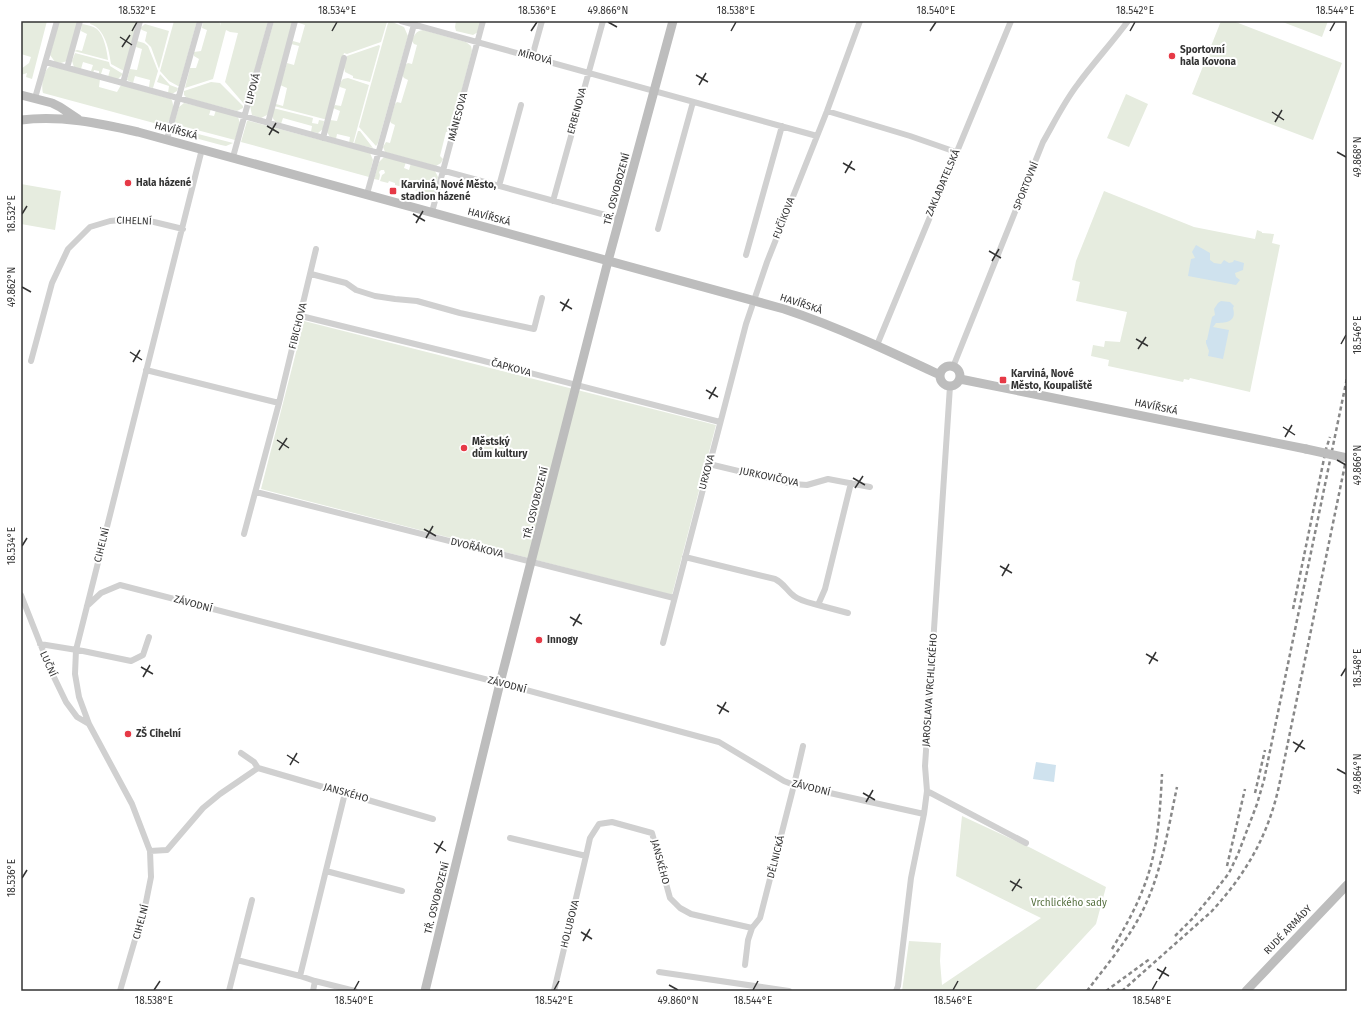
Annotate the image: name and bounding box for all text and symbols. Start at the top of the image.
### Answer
text: 18.532°E [118,5,156,17]
text: 18.534°E [318,5,356,17]
text: 18.536°E [518,5,556,17]
text: 49.866°N [588,5,628,17]
text: 18.538°E [717,5,755,17]
text: 18.540°E [917,5,955,17]
text: 18.542°E [1116,5,1154,17]
text: 18.544°E [1316,5,1354,17]
place label: Sportovní hala Kovona [1180,43,1236,68]
street label: MÍROVÁ [517,45,554,67]
marker: Sportovní hala Kovona [1167,51,1177,61]
street label: LIPOVÁ [241,71,263,106]
street label: ERBENOVA [565,86,589,136]
street label: MÁNESOVA [444,91,470,142]
street label: HAVÍŘSKÁ [153,118,200,143]
text: 49.868°N [1352,136,1364,178]
street label: ZAKLADATELSKÁ [922,147,963,218]
street label: TŘ. OSVOBOZENÍ [600,151,632,226]
street label: SPORTOVNÍ [1009,159,1041,212]
place label: Hala házené [136,176,192,189]
marker: Hala házené [123,178,133,188]
place label: Karviná, Nové Město, stadion házené [401,178,497,203]
marker: Karviná, Nové Město, stadion házené [388,186,398,196]
street label: FUČÍKOVA [769,194,798,241]
text: 18.532°E [6,195,18,233]
street label: HAVÍŘSKÁ [466,204,513,229]
street label: CIHELNÍ [116,212,152,228]
text: 49.862°N [6,267,18,307]
street label: HAVÍŘSKÁ [778,290,825,317]
street label: FIBICHOVA [286,301,310,350]
text: 18.546°E [1352,316,1364,354]
street label: ČAPKOVA [490,355,533,379]
place label: Karviná, Nové Město, Koupaliště [1011,367,1093,392]
marker: Karviná, Nové Město, Koupaliště [998,375,1008,385]
street label: HAVÍŘSKÁ [1133,395,1179,417]
place label: Městský dům kultury [472,435,528,460]
marker: Městský dům kultury [459,443,469,453]
text: 49.866°N [1352,445,1364,485]
street label: URXOVA [697,453,718,491]
street label: JURKOVIČOVA [738,463,800,489]
street label: TŘ. OSVOBOZENÍ [519,465,551,540]
street label: CIHELNÍ [90,526,112,564]
text: 18.534°E [6,527,18,565]
street label: DVOŘÁKOVA [449,534,506,560]
street label: ZÁVODNÍ [172,591,214,615]
street label: JAROSLAVA VRCHLICKÉHO [918,633,940,747]
place label: Innogy [547,634,579,646]
marker: Innogy [534,635,544,645]
street label: LUČNÍ [37,649,61,679]
text: 18.548°E [1352,649,1364,687]
street label: ZÁVODNÍ [486,672,528,696]
place label: ZŠ Cihelní [136,726,181,740]
marker: ZŠ Cihelní [123,729,133,739]
text: 49.864°N [1352,754,1364,795]
street label: ZÁVODNÍ [790,775,832,799]
street label: JANSKÉHO [322,779,370,805]
street label: DĚLNICKÁ [763,834,787,880]
street label: JANSKÉHO [648,838,674,886]
text: 18.536°E [6,859,18,897]
street label: TŘ. OSVOBOZENÍ [420,860,452,935]
park label: Vrchlického sady [1031,897,1107,909]
street label: HOLUBOVA [558,898,582,949]
street label: RUDÉ ARMÁDY [1260,901,1315,957]
street label: CIHELNÍ [129,903,151,941]
text: 18.538°E [135,995,173,1007]
text: 18.540°E [335,995,373,1007]
text: 18.542°E [535,995,573,1007]
text: 49.860°N [657,995,699,1007]
text: 18.544°E [734,995,772,1007]
text: 18.546°E [934,995,972,1007]
text: 18.548°E [1133,995,1171,1007]

